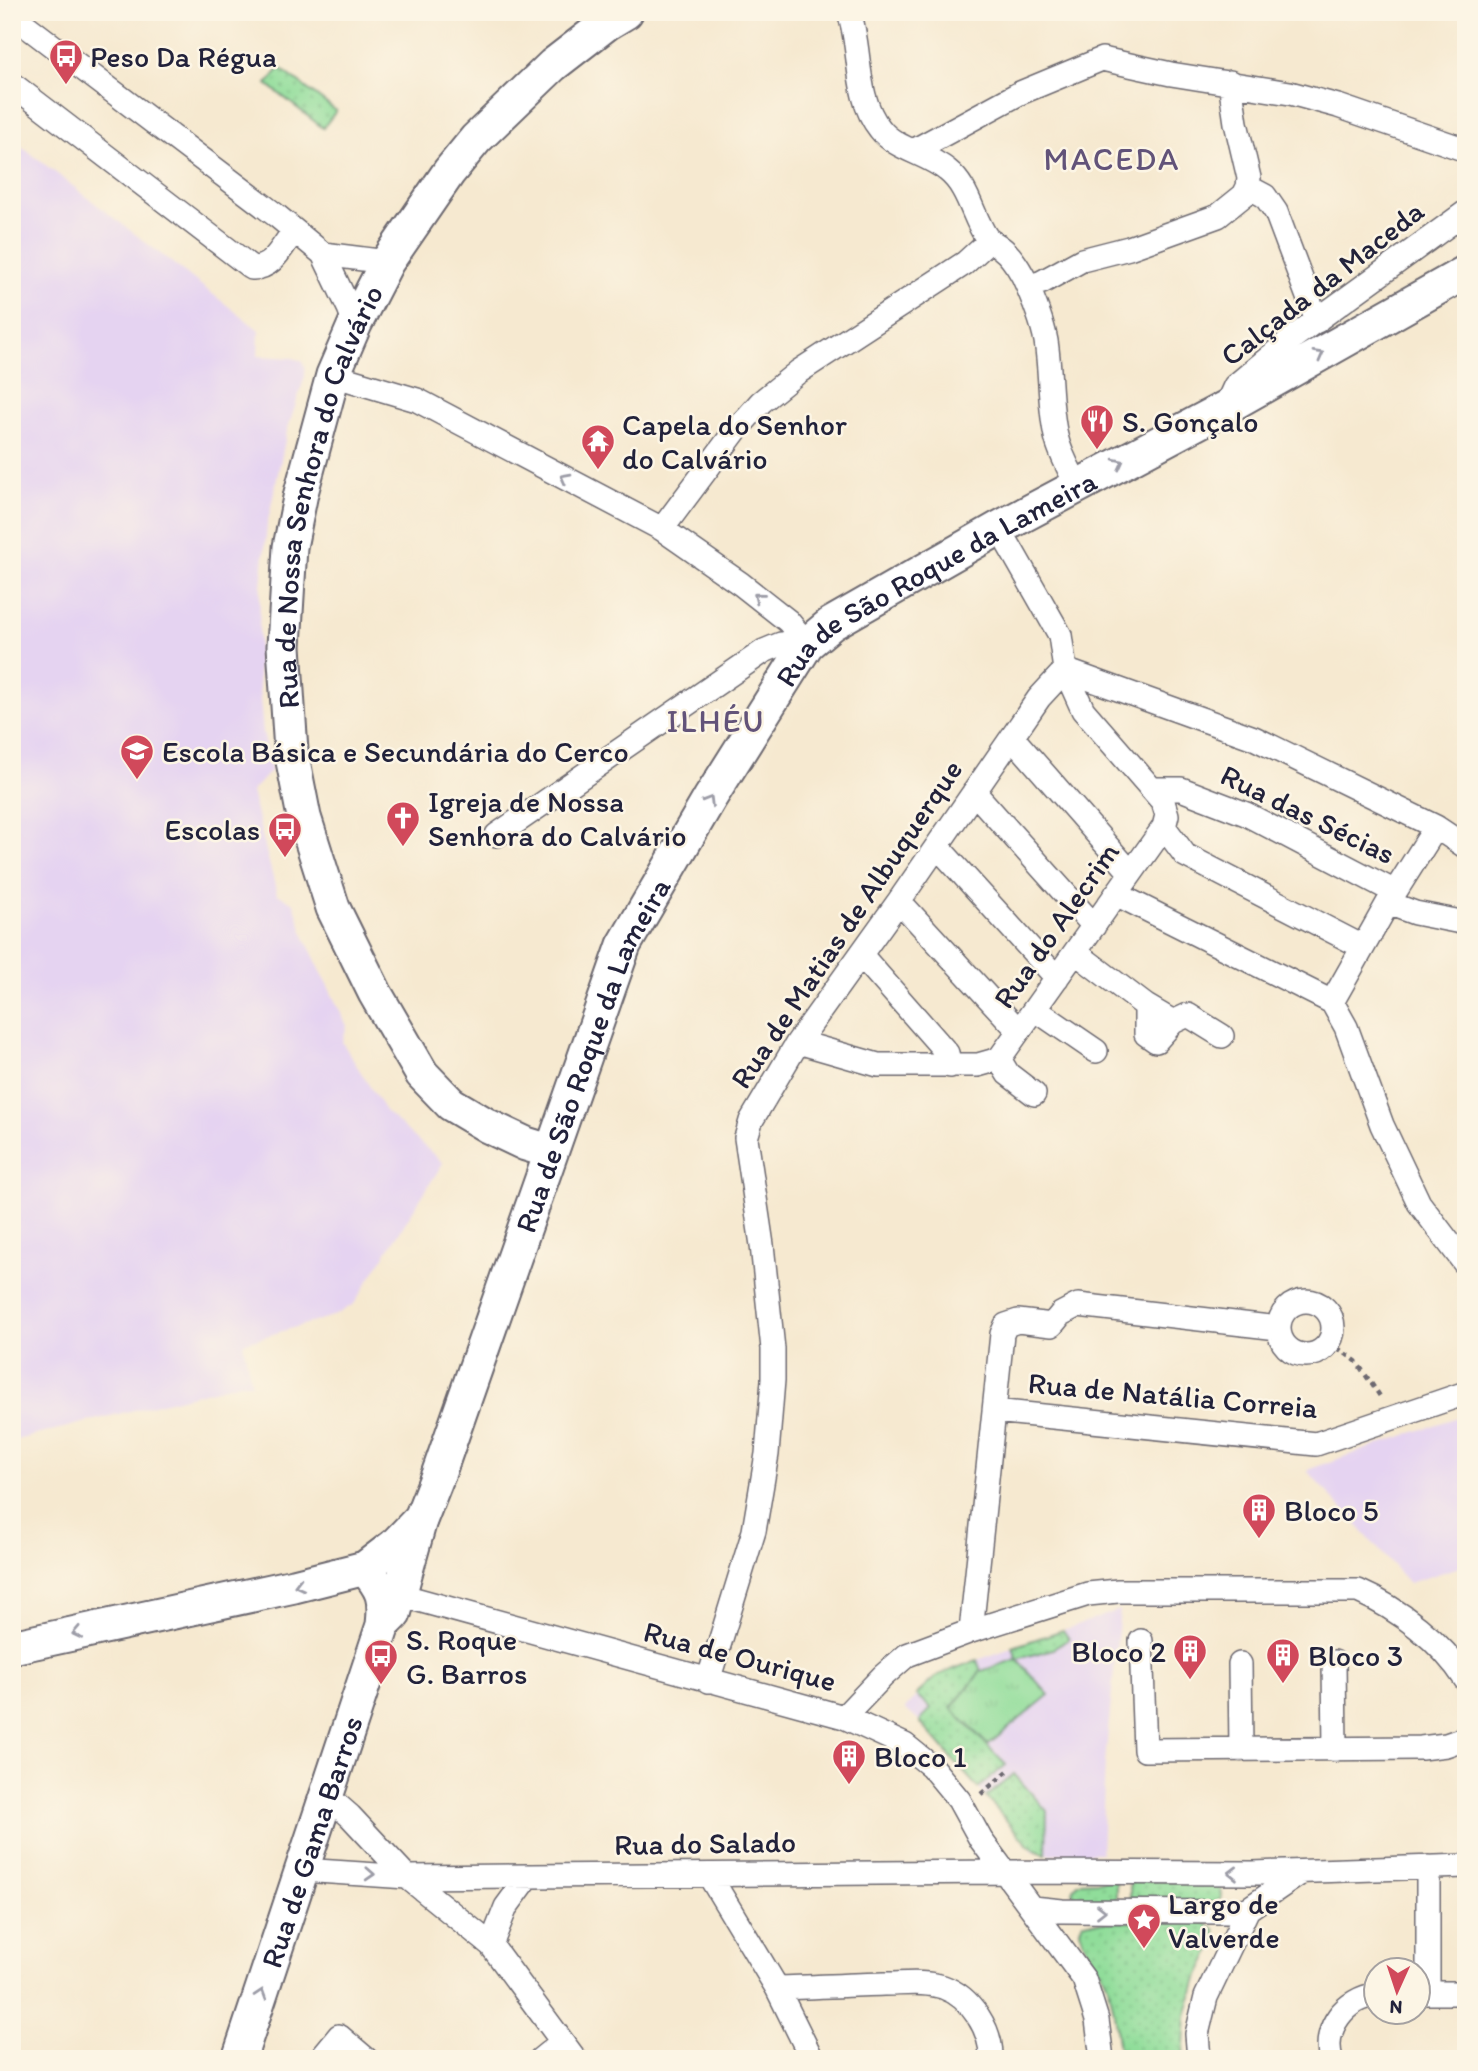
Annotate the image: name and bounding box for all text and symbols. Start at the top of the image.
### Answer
bus stop icon: Peso Da Régua [47,37,85,86]
place label: Peso Da Régua [90,38,277,75]
district label: MACEDA [1044,140,1180,178]
street label: Calçada da Maceda [1213,192,1431,374]
street label: Rua de Nossa Senhora do Calvário [265,278,391,710]
one-way arrow [1312,350,1325,363]
restaurant icon: S. Gonçalo [1078,402,1116,451]
place label: S. Gonçalo [1122,403,1259,440]
place label: Capela do Senhor do Calvário [622,406,847,477]
temple icon: Capela do Senhor do Calvário [579,422,617,471]
one-way arrow [1112,458,1125,471]
street label: Rua de São Roque da Lameira [766,461,1103,693]
one-way arrow [560,473,572,486]
one-way arrow [753,593,766,605]
district label: ILHÉU [666,702,766,740]
school or university icon: Escola Básica e Secundária do Cerco [118,732,156,781]
place label: Escola Básica e Secundária do Cerco [162,733,629,770]
street label: Rua de Matias de Albuquerque [722,752,970,1096]
street label: Rua das Sécias [1215,756,1401,872]
place label: Igreja de Nossa Senhora do Calvário [428,783,687,854]
one-way arrow [700,795,713,808]
church icon: Igreja de Nossa Senhora do Calvário [384,799,422,848]
bus stop icon: Escolas [266,810,304,859]
place label: Escolas [164,811,260,848]
street label: Rua do Alecrim [985,835,1127,1015]
street label: Rua de São Roque da Lameira [506,870,678,1237]
street label: Rua de Natália Correia [1027,1364,1320,1426]
building icon: Bloco 5 [1240,1491,1278,1540]
place label: Bloco 5 [1284,1492,1379,1529]
one-way arrow [293,1577,305,1591]
street label: Rua de Ourique [640,1613,840,1699]
place label: S. Roque G. Barros [406,1621,527,1692]
one-way arrow [71,1625,83,1640]
building icon: Bloco 2 [1171,1632,1209,1681]
place label: Bloco 2 [1071,1633,1166,1670]
building icon: Bloco 3 [1264,1636,1302,1685]
bus stop icon: S. Roque G. Barros [362,1637,400,1686]
place label: Bloco 3 [1308,1637,1403,1674]
street label: Rua de Gama Barros [252,1711,370,1972]
building icon: Bloco 1 [830,1737,868,1786]
place label: Bloco 1 [874,1738,967,1775]
street label: Rua do Salado [614,1823,796,1863]
one-way arrow [1228,1865,1238,1881]
one-way arrow [365,1867,376,1882]
place label: Largo de Valverde [1168,1885,1280,1956]
place icon: Largo de Valverde [1125,1901,1163,1950]
one-way arrow [1096,1903,1107,1919]
north arrow [1362,1955,1432,2025]
one-way arrow [253,1988,267,2001]
text: N [1389,1996,1403,2019]

